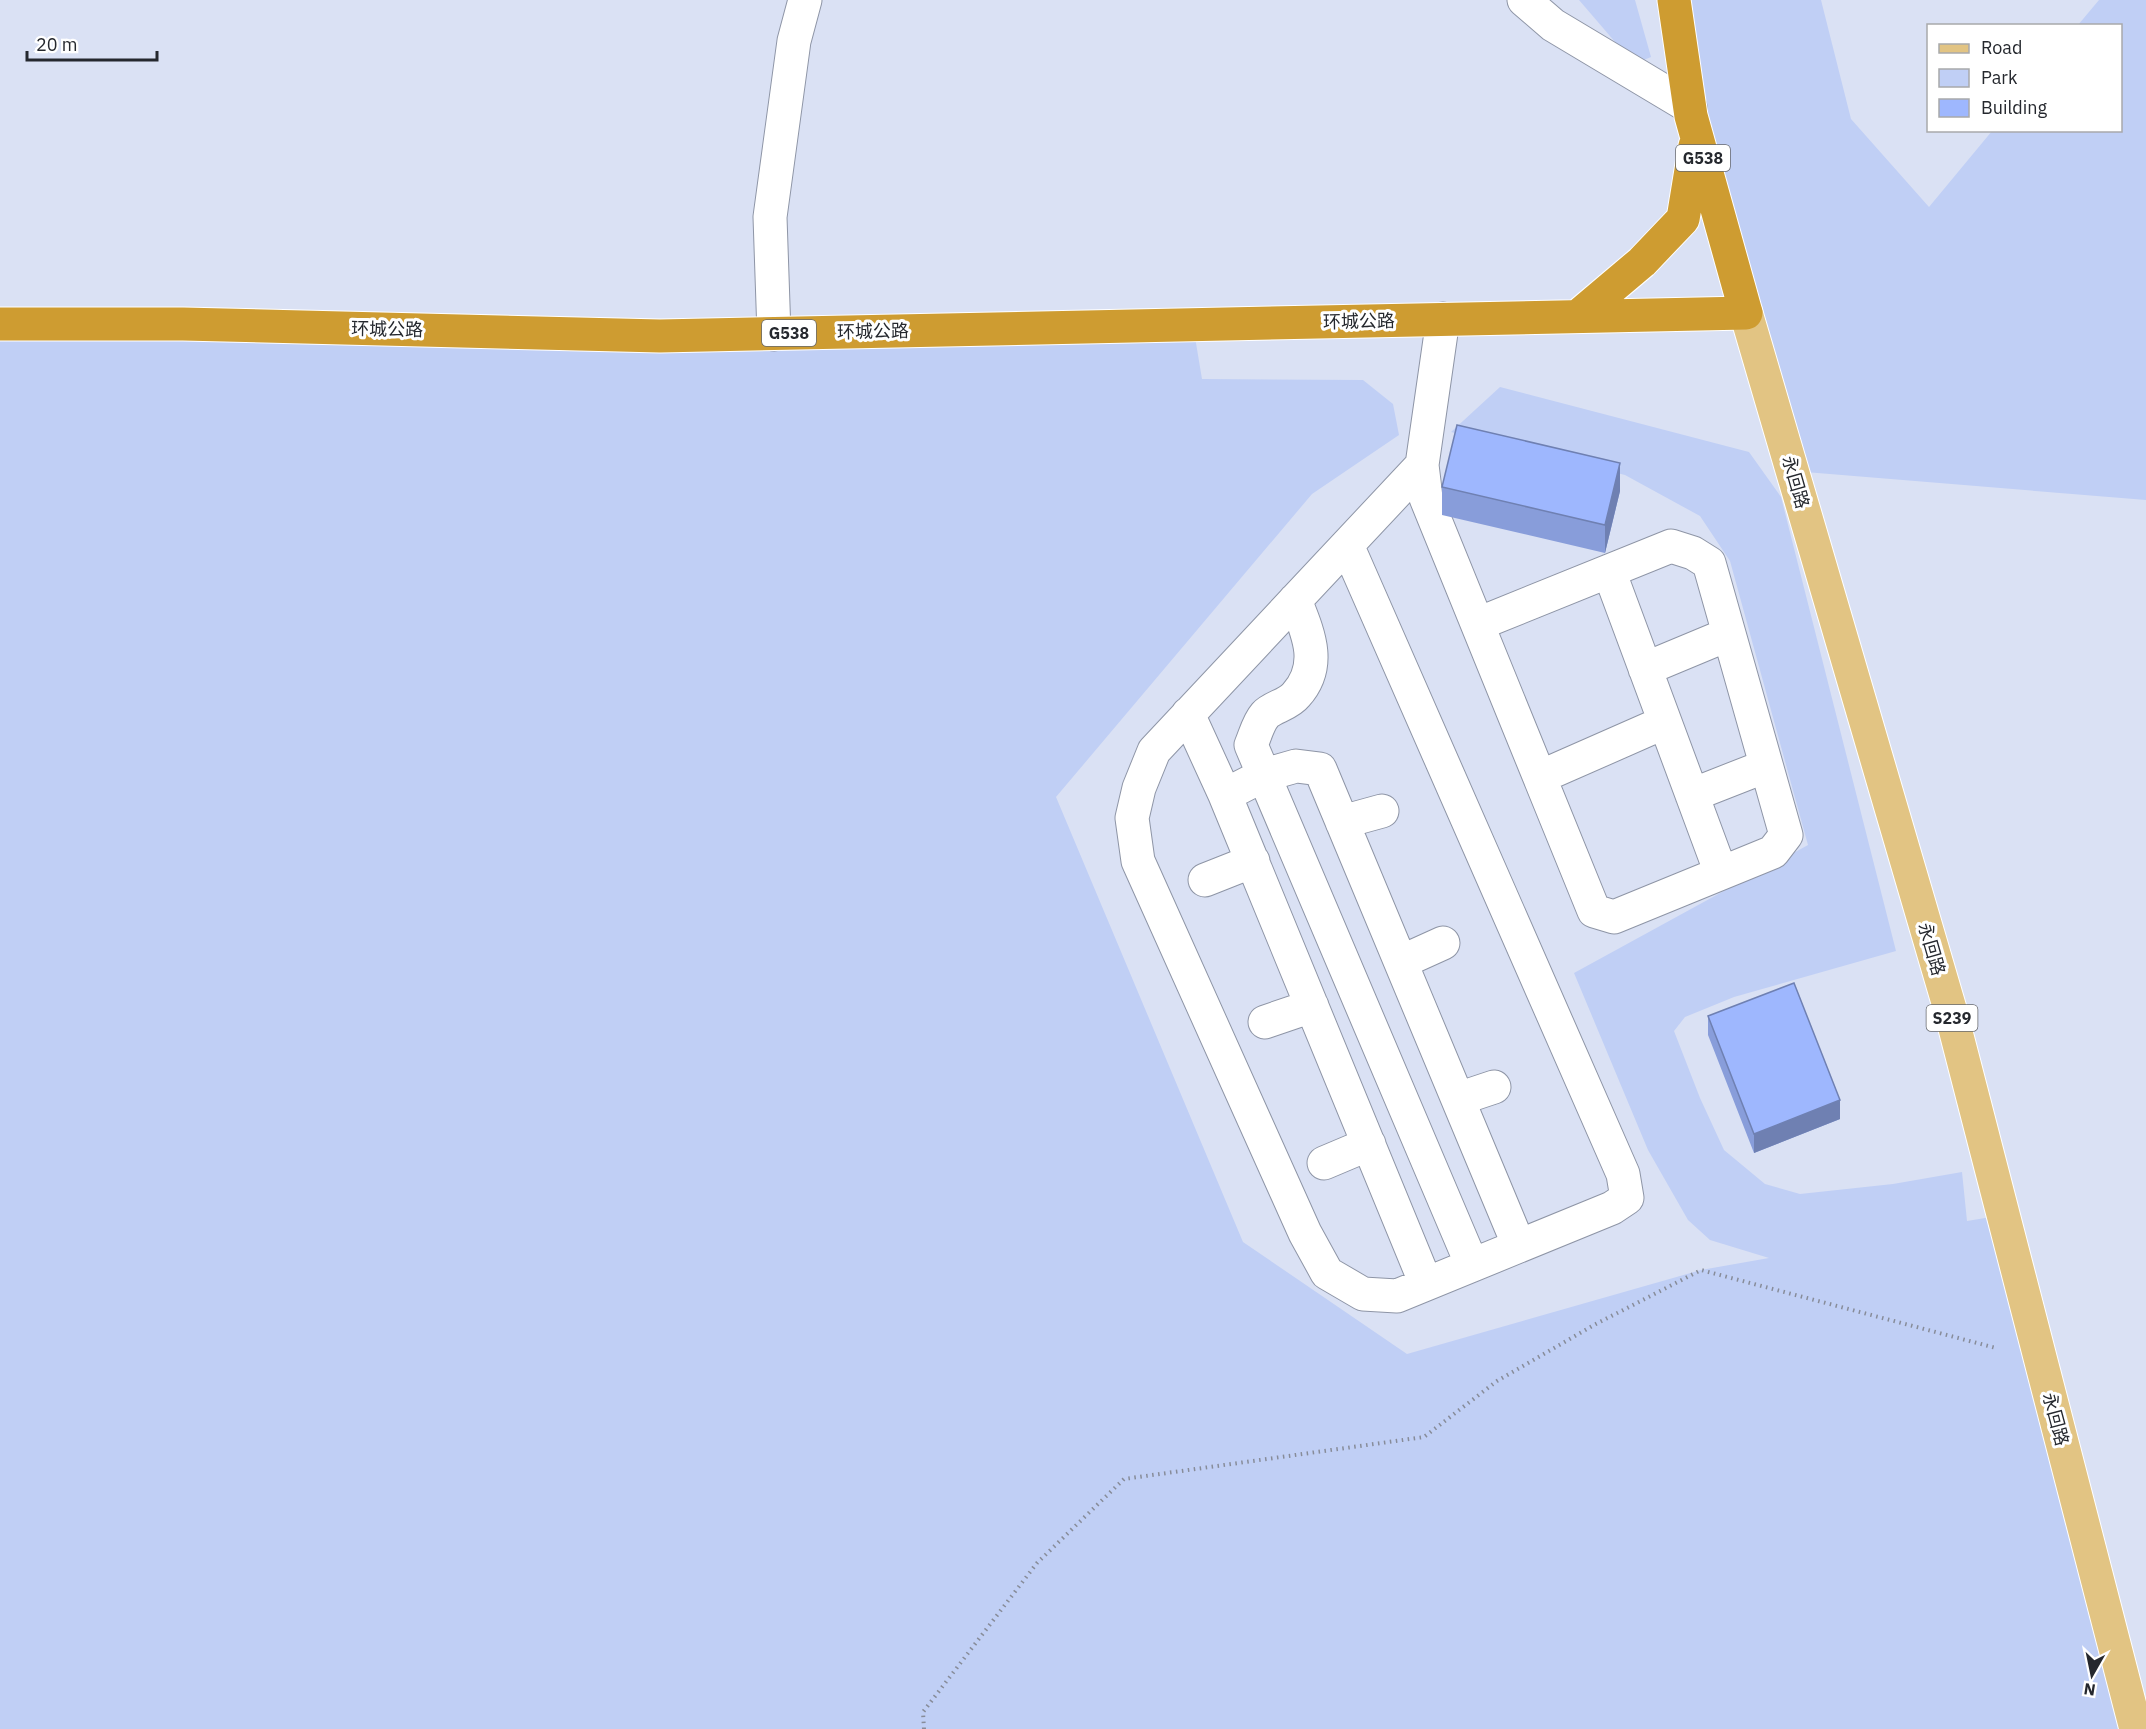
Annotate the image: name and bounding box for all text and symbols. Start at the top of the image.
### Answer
scale bar [27,24,158,62]
legend [1927,24,2122,132]
text: 20 m [36,33,78,56]
text: Road [1981,36,2022,59]
text: Park [1981,66,2018,89]
text: Building [1981,96,2048,119]
road number: G538 [1676,145,1730,171]
street label: 环城公路 [1323,309,1395,333]
street label: 环城公路 [351,317,423,341]
street label: 环城公路 [837,319,909,343]
road number: G538 [762,320,816,346]
street label: 永回路 [1778,453,1814,511]
street label: 永回路 [1914,920,1950,978]
road number: S239 [1926,1005,1978,1031]
street label: 永回路 [2038,1390,2074,1448]
north arrow [2062,1645,2122,1705]
text: N [2082,1679,2097,1701]

